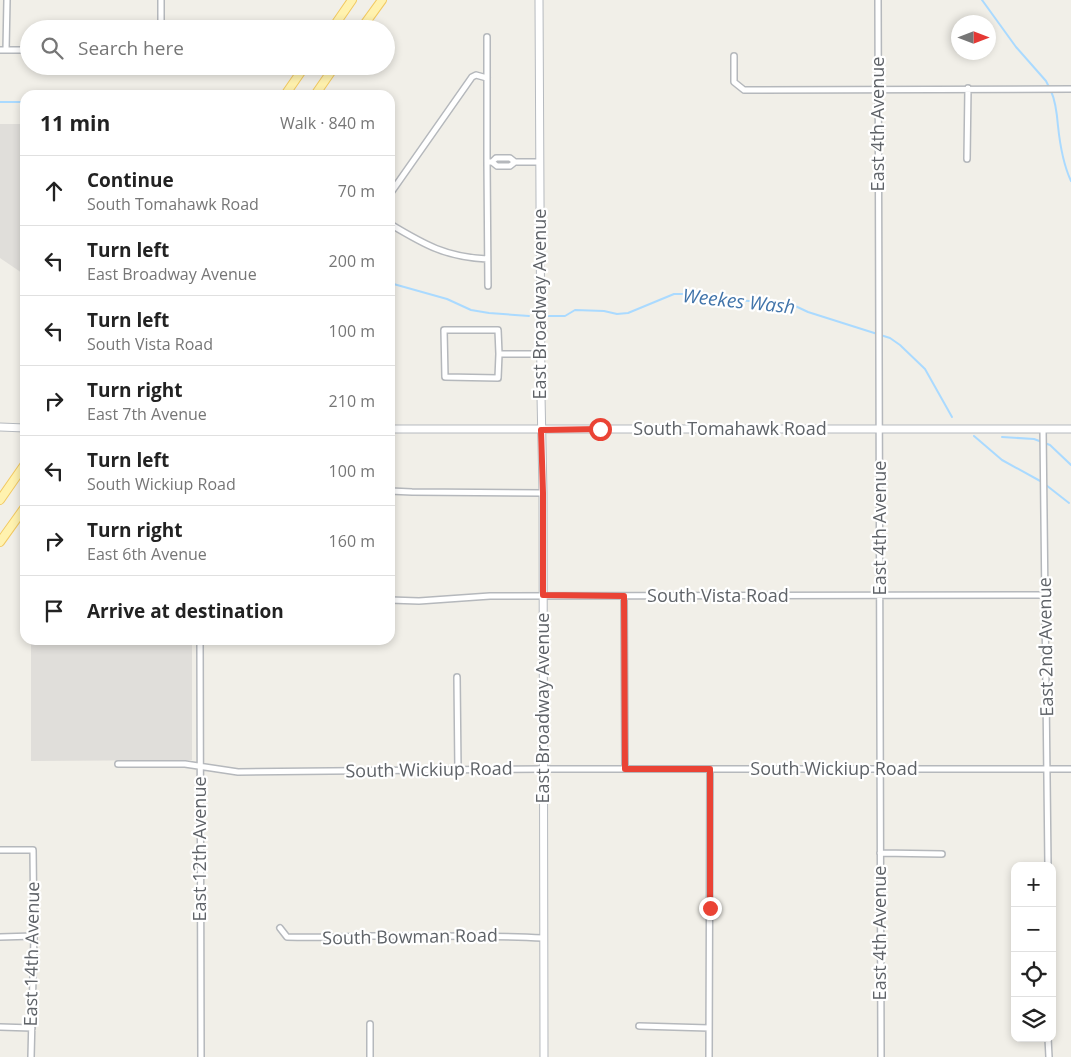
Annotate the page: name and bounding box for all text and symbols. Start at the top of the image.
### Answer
north arrow [951,15,996,60]
search box [20,20,395,75]
icon: search [38,34,66,62]
text: Search here [78,35,184,61]
street label: East 4th Avenue [865,57,889,191]
text: 11 min [40,109,110,137]
text: Walk · 840 m [280,112,375,134]
text: Continue [87,167,174,193]
icon: ahead [40,177,68,205]
text: 70 m [338,180,375,202]
text: South Tomahawk Road [87,193,259,215]
street label: East Broadway Avenue [527,209,551,399]
text: Turn left [87,237,169,263]
icon: left [40,247,68,275]
text: 200 m [329,250,375,272]
text: East Broadway Avenue [87,263,257,285]
water label: Weekes Wash [681,282,797,320]
text: Turn left [87,307,169,333]
icon: left [40,317,68,345]
text: 100 m [329,320,375,342]
text: South Vista Road [87,333,213,355]
text: Turn right [87,377,182,403]
icon: right [40,387,68,415]
text: 210 m [329,390,375,412]
text: East 7th Avenue [87,403,207,425]
street label: South Tomahawk Road [633,416,827,440]
route start [589,418,612,441]
text: Turn left [87,447,169,473]
icon: left [40,457,68,485]
text: 100 m [329,460,375,482]
street label: East 4th Avenue [867,461,891,595]
text: South Wickiup Road [87,473,236,495]
text: Turn right [87,517,182,543]
icon: right [40,527,68,555]
text: 160 m [329,530,375,552]
text: East 6th Avenue [87,543,207,565]
street label: East 2nd Avenue [1032,577,1058,717]
street label: South Vista Road [647,583,789,607]
icon: arrive [40,597,68,625]
text: Arrive at destination [87,598,284,624]
street label: East Broadway Avenue [530,613,554,803]
street label: South Wickiup Road [345,756,513,782]
street label: South Wickiup Road [750,756,918,780]
street label: East 12th Avenue [187,776,211,922]
map controls [1011,862,1056,1042]
button: + [1011,862,1056,907]
street label: East 4th Avenue [867,866,891,1000]
street label: East 14th Avenue [18,881,44,1027]
route end [699,897,722,920]
button: − [1011,907,1056,952]
street label: South Bowman Road [322,922,498,950]
button: locate [1011,952,1056,997]
button: layers [1011,997,1056,1042]

